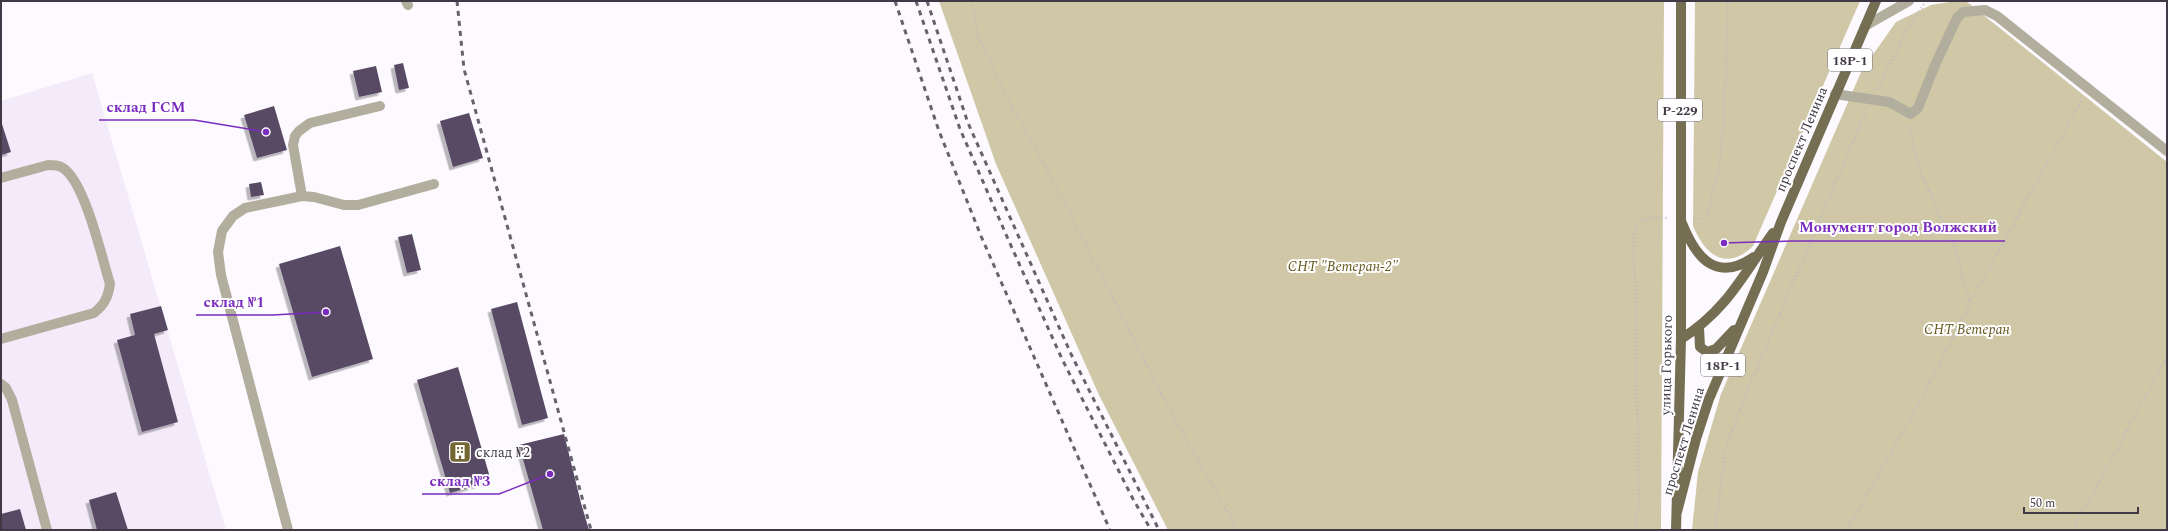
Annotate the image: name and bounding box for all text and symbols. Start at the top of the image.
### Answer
road number: 18Р-1 [1828,49,1872,71]
street label: проспект Ленина [1770,83,1833,195]
callout: склад ГСМ [99,93,194,120]
text: склад ГСМ [107,96,186,119]
road number: Р-229 [1658,99,1702,121]
callout: Монумент город Волжский [1791,214,2005,241]
text: Монумент город Волжский [1799,216,1998,239]
park label: СНТ "Ветеран-2" [1288,256,1399,277]
callout: склад №1 [196,288,273,315]
text: склад №1 [203,291,265,314]
street label: улица Горького [1655,315,1678,416]
park label: СНТ Ветеран [1924,319,2011,340]
road number: 18Р-1 [1701,354,1745,376]
street label: проспект Ленина [1657,384,1710,498]
building icon: склад №2 [447,439,473,465]
place label: склад №2 [476,442,530,463]
callout: склад №3 [422,467,499,494]
text: склад №3 [429,470,491,493]
scale bar [2024,489,2138,515]
text: 50 m [2030,494,2055,513]

